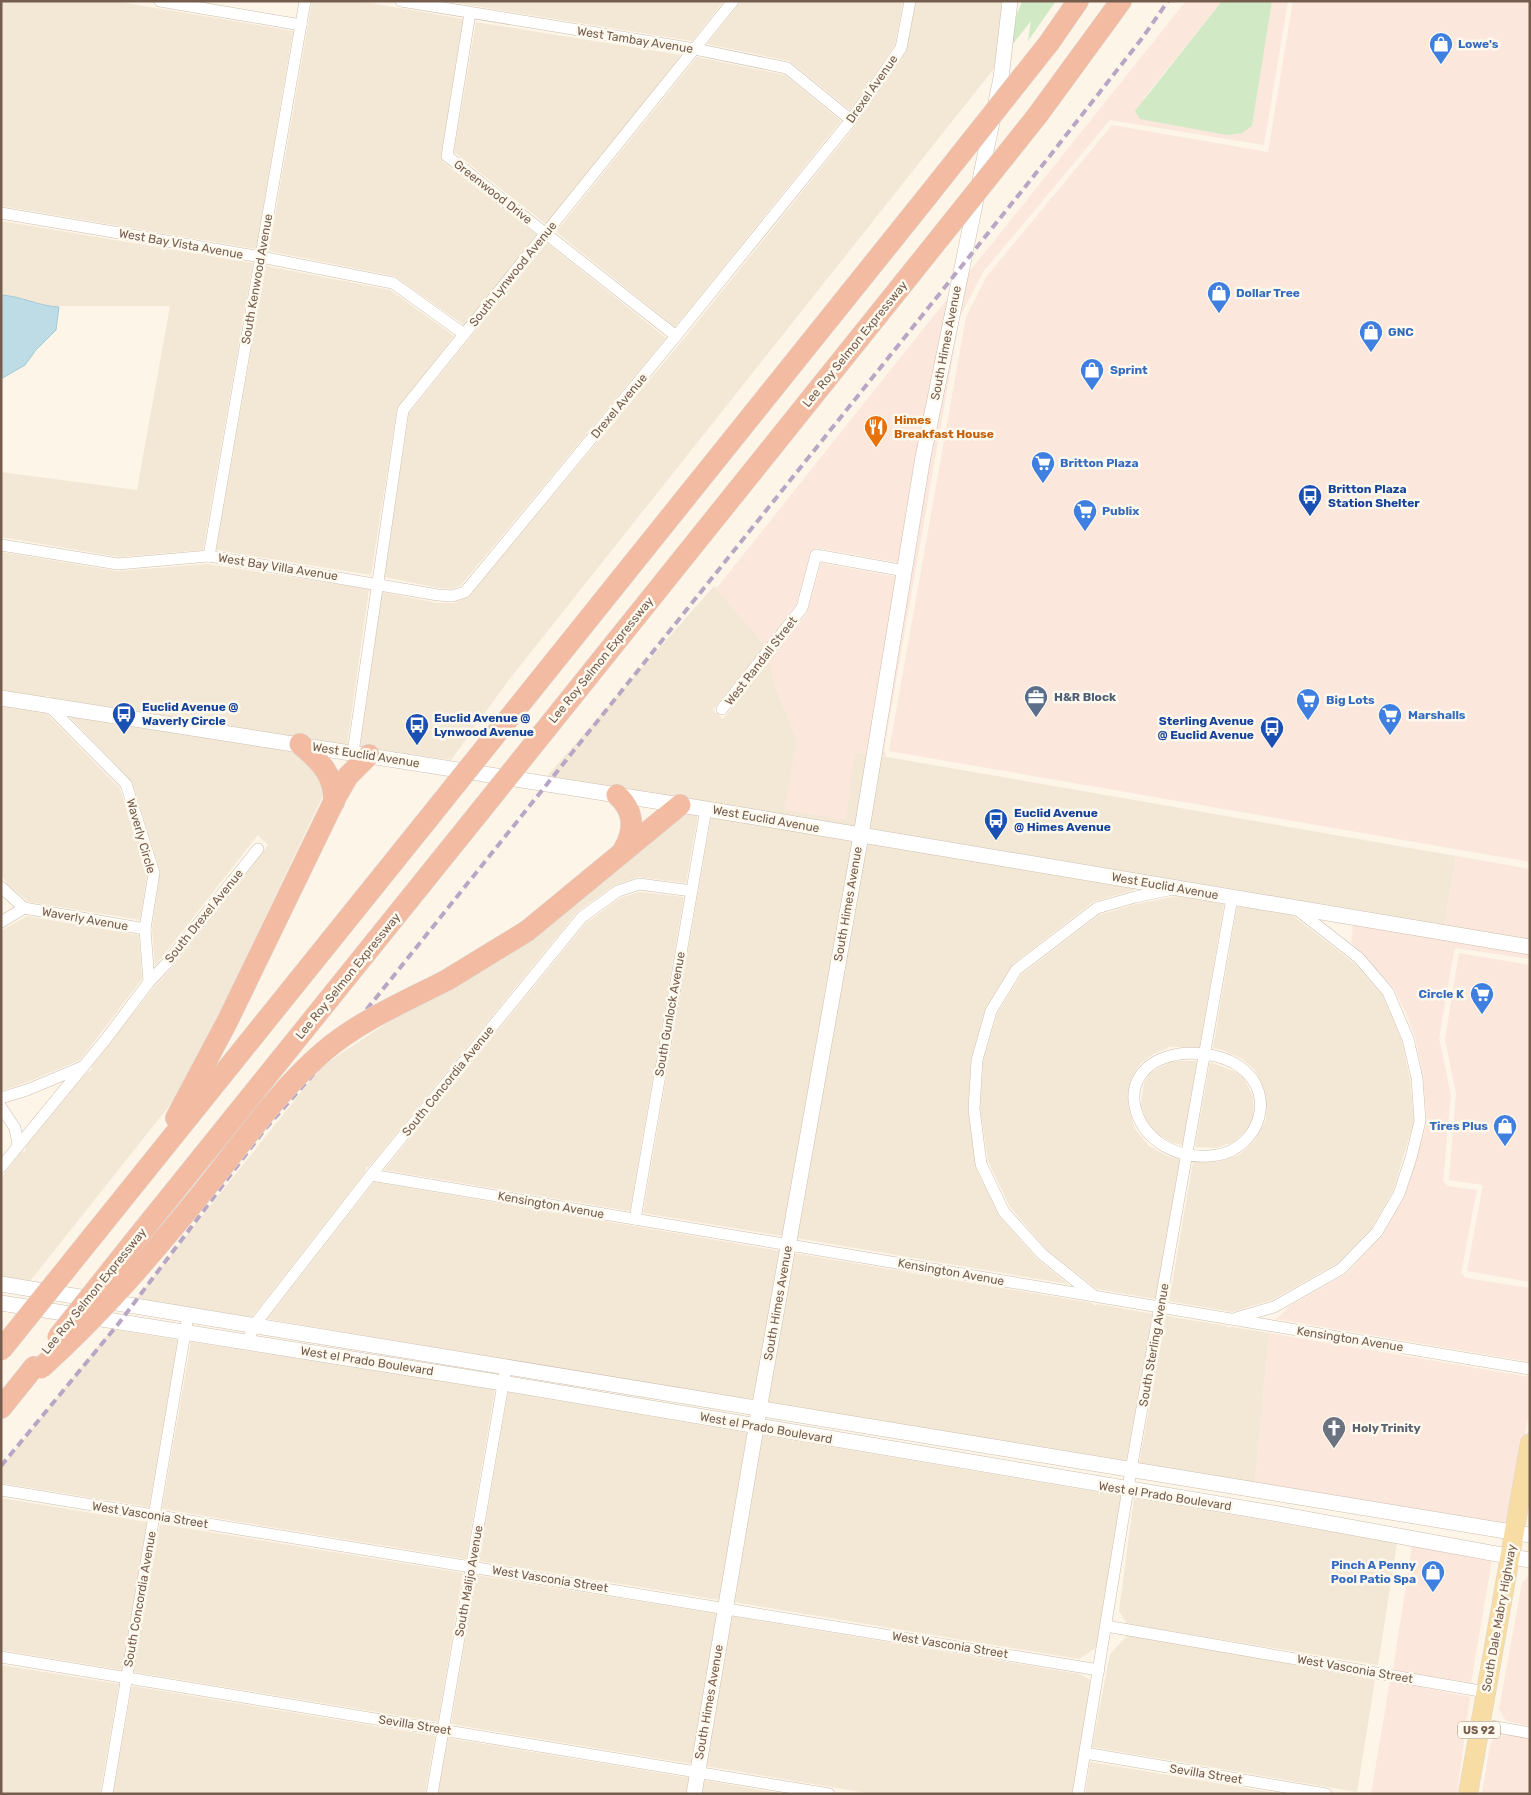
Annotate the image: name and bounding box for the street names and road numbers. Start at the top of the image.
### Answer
street label: West Tambay Avenue [576,24,694,56]
street label: Drexel Avenue [843,52,901,126]
street label: Greenwood Drive [451,157,535,227]
street label: South Kenwood Avenue [239,212,275,345]
street label: South Lynwood Avenue [466,218,560,329]
street label: West Bay Vista Avenue [118,226,245,262]
street label: Lee Roy Selmon Expressway [800,278,910,410]
street label: South Himes Avenue [928,284,964,401]
street label: Drexel Avenue [588,371,650,441]
street label: West Bay Villa Avenue [217,551,339,583]
street label: Lee Roy Selmon Expressway [546,594,656,726]
street label: West Randall Street [722,614,800,708]
street label: West Euclid Avenue [311,740,421,770]
street label: Waverly Circle [124,797,158,875]
street label: West Euclid Avenue [711,803,821,835]
street label: South Himes Avenue [831,845,865,962]
street label: South Drexel Avenue [162,866,246,966]
street label: West Euclid Avenue [1110,870,1220,902]
street label: Waverly Avenue [41,905,130,934]
street label: Lee Roy Selmon Expressway [293,910,403,1042]
street label: South Gunlock Avenue [652,950,688,1077]
street label: South Concordia Avenue [399,1023,497,1139]
street label: Kensington Avenue [497,1189,606,1221]
street label: Lee Roy Selmon Expressway [39,1225,149,1357]
street label: South Himes Avenue [761,1244,795,1361]
street label: Kensington Avenue [897,1256,1006,1288]
street label: South Sterling Avenue [1136,1282,1172,1408]
street label: Kensington Avenue [1296,1324,1405,1354]
street label: West el Prado Boulevard [300,1344,434,1378]
street label: West el Prado Boulevard [699,1409,833,1447]
street label: West el Prado Boulevard [1098,1479,1232,1513]
street label: West Vasconia Street [91,1499,209,1531]
street label: South Malijo Avenue [452,1524,486,1638]
street label: South Concordia Avenue [121,1530,159,1668]
street label: South Dale Mabry Highway [1479,1543,1519,1693]
street label: West Vasconia Street [491,1563,609,1595]
street label: West Vasconia Street [891,1629,1009,1661]
street label: South Himes Avenue [692,1643,726,1760]
street label: West Vasconia Street [1296,1652,1414,1686]
street label: Sevilla Street [378,1712,453,1738]
road number: US 92 [1458,1722,1500,1738]
street label: Sevilla Street [1169,1761,1244,1787]

